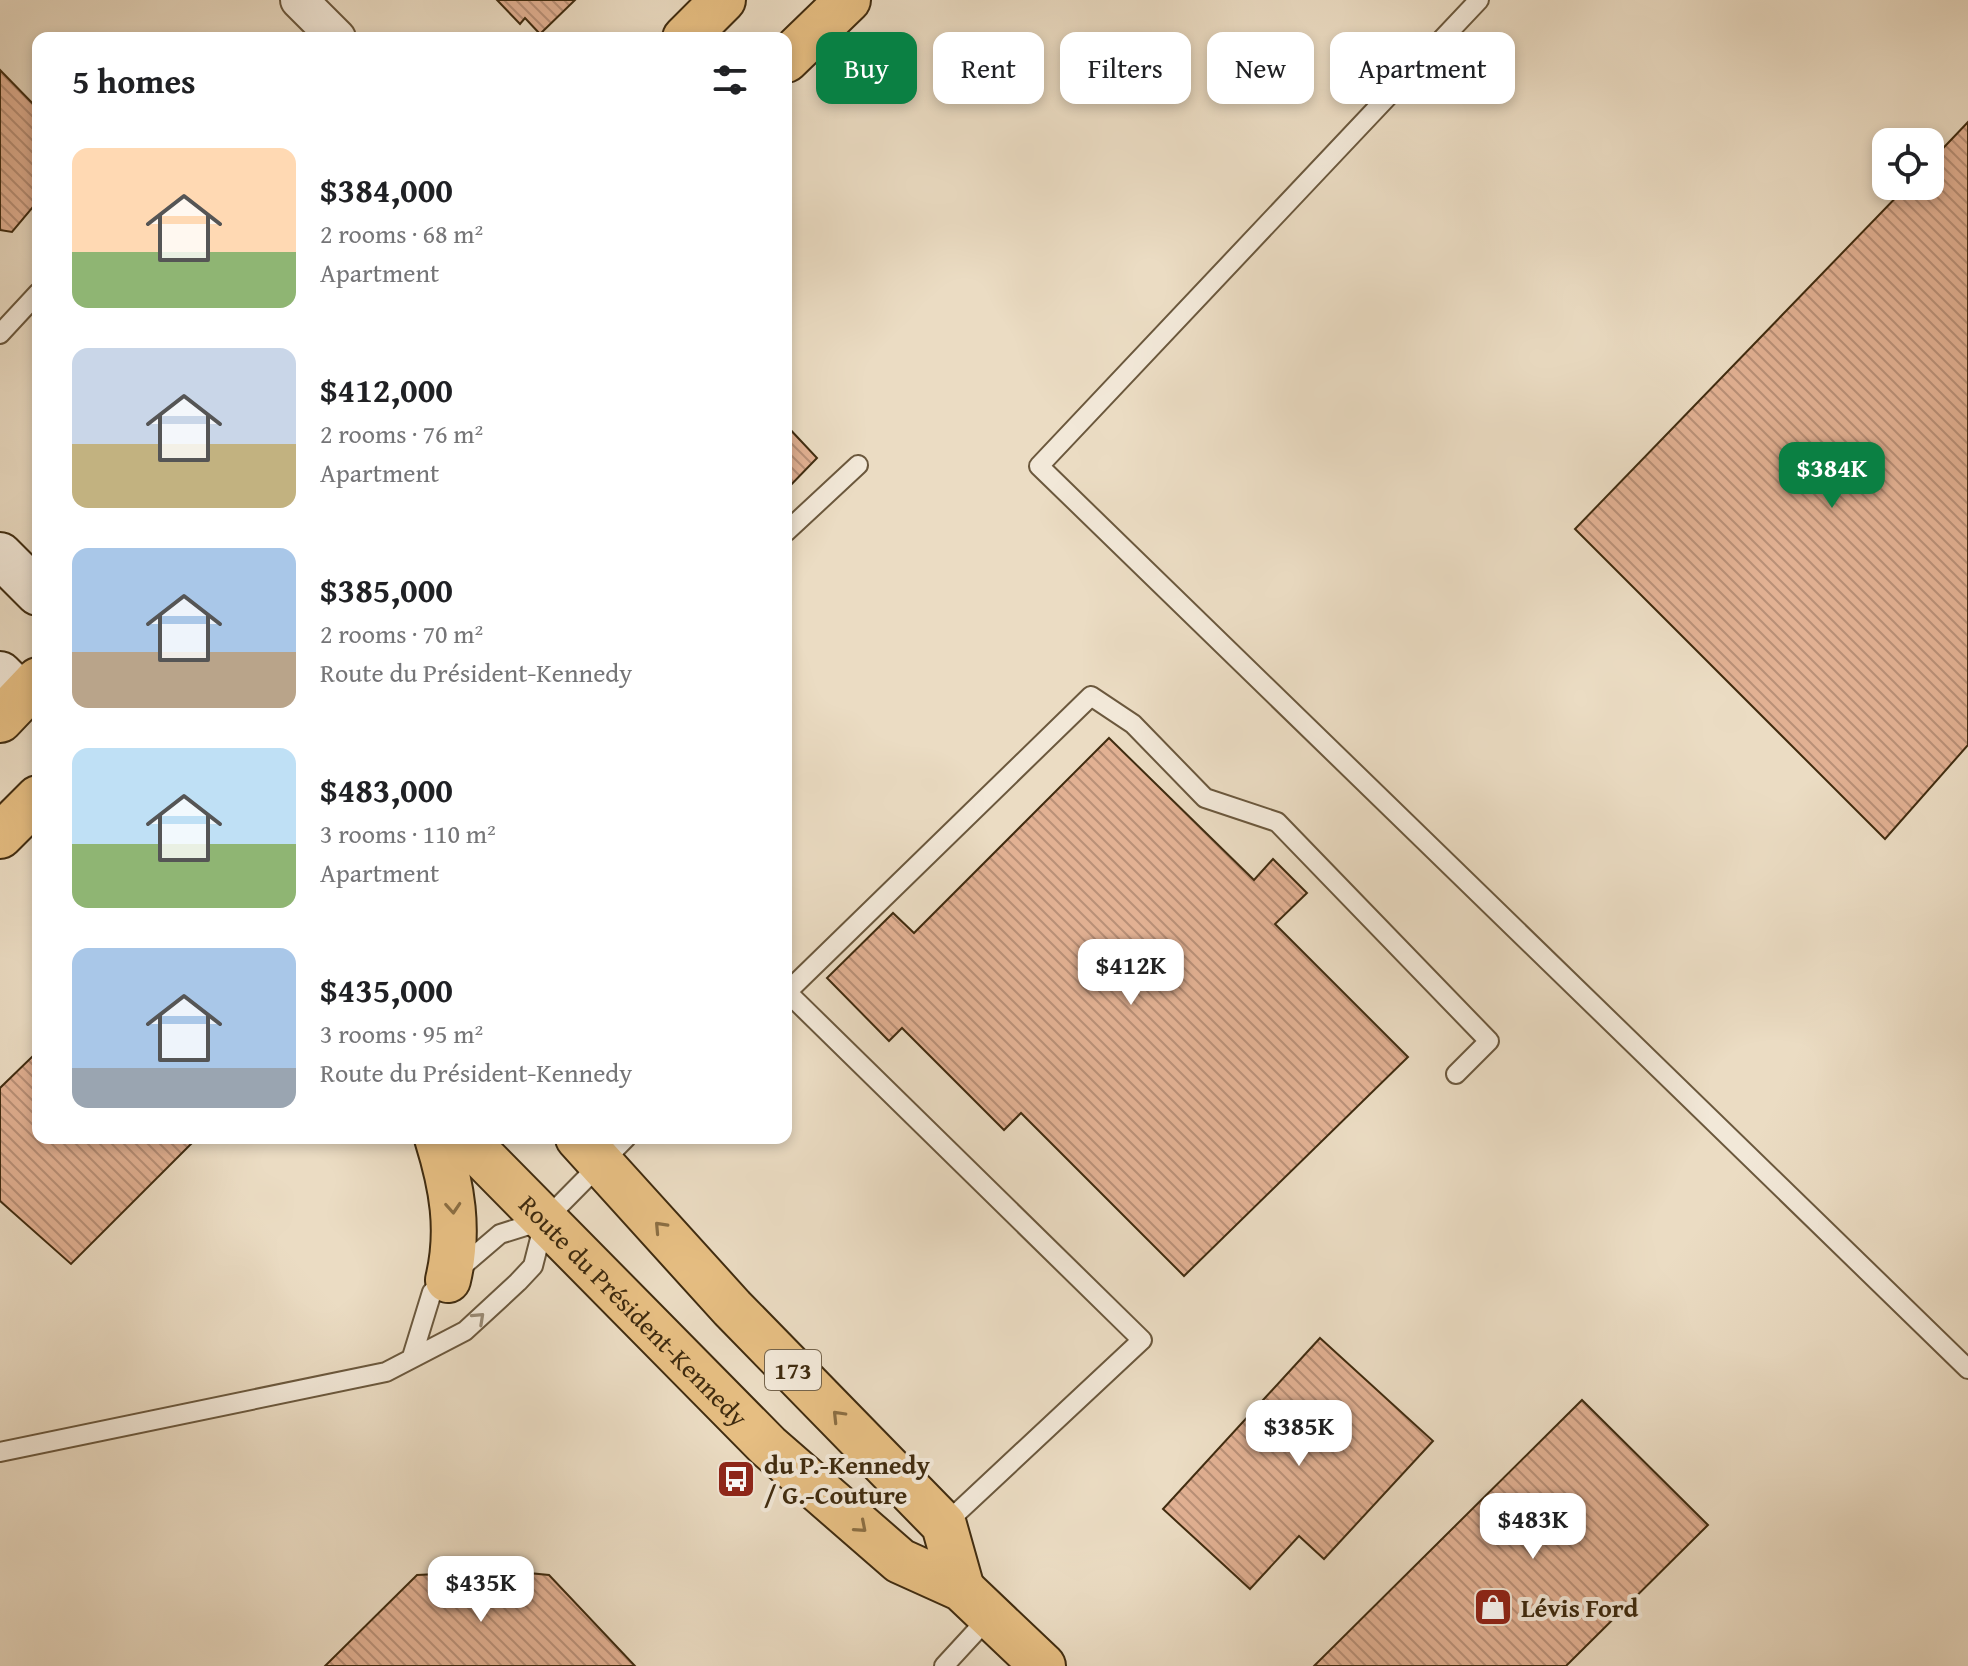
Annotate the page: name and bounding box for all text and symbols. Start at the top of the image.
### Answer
chip: Buy [816,32,917,104]
chip: Rent [933,32,1044,104]
chip: Filters [1060,32,1191,104]
chip: New [1207,32,1314,104]
chip: Apartment [1330,32,1515,104]
text: 5 homes [72,56,196,105]
icon: filters [708,58,752,102]
map controls [1872,128,1944,200]
button: locate [1872,128,1944,200]
text: $384,000 [320,165,453,214]
icon: home [136,180,232,276]
text: 2 rooms · 68 m² [320,214,483,253]
text: Apartment [320,253,439,292]
text: $412,000 [320,365,453,414]
icon: home [136,380,232,476]
text: 2 rooms · 76 m² [320,414,483,453]
pin: $384K [1776,442,1888,510]
text: $384K [1797,448,1867,487]
text: Apartment [320,453,439,492]
text: $385,000 [320,565,453,614]
icon: home [136,580,232,676]
text: 2 rooms · 70 m² [320,614,483,653]
text: Route du Président-Kennedy [320,653,632,692]
text: $483,000 [320,765,453,814]
icon: home [136,780,232,876]
text: 3 rooms · 110 m² [320,814,496,853]
text: Apartment [320,853,439,892]
pin: $412K [1075,939,1187,1007]
text: $412K [1096,945,1166,984]
text: $435,000 [320,965,453,1014]
icon: home [136,980,232,1076]
text: 3 rooms · 95 m² [320,1014,483,1053]
text: Route du Président-Kennedy [320,1053,632,1092]
street label: Route du Président-Kennedy [510,1185,758,1435]
one-way arrow [444,1202,461,1215]
one-way arrow [655,1222,669,1237]
one-way arrow [469,1313,484,1327]
road number: 173 [765,1350,821,1390]
pin: $385K [1243,1400,1355,1468]
text: $385K [1264,1406,1334,1445]
one-way arrow [833,1411,847,1425]
place label: du P.-Kennedy / G.-Couture [764,1445,930,1514]
bus stop icon: du P.-Kennedy / G.-Couture [715,1458,757,1500]
pin: $483K [1477,1493,1589,1561]
text: $483K [1498,1499,1568,1538]
one-way arrow [852,1518,867,1532]
pin: $435K [425,1556,537,1624]
text: $435K [446,1562,516,1601]
shop icon: Lévis Ford [1472,1586,1514,1628]
place label: Lévis Ford [1521,1588,1639,1627]

